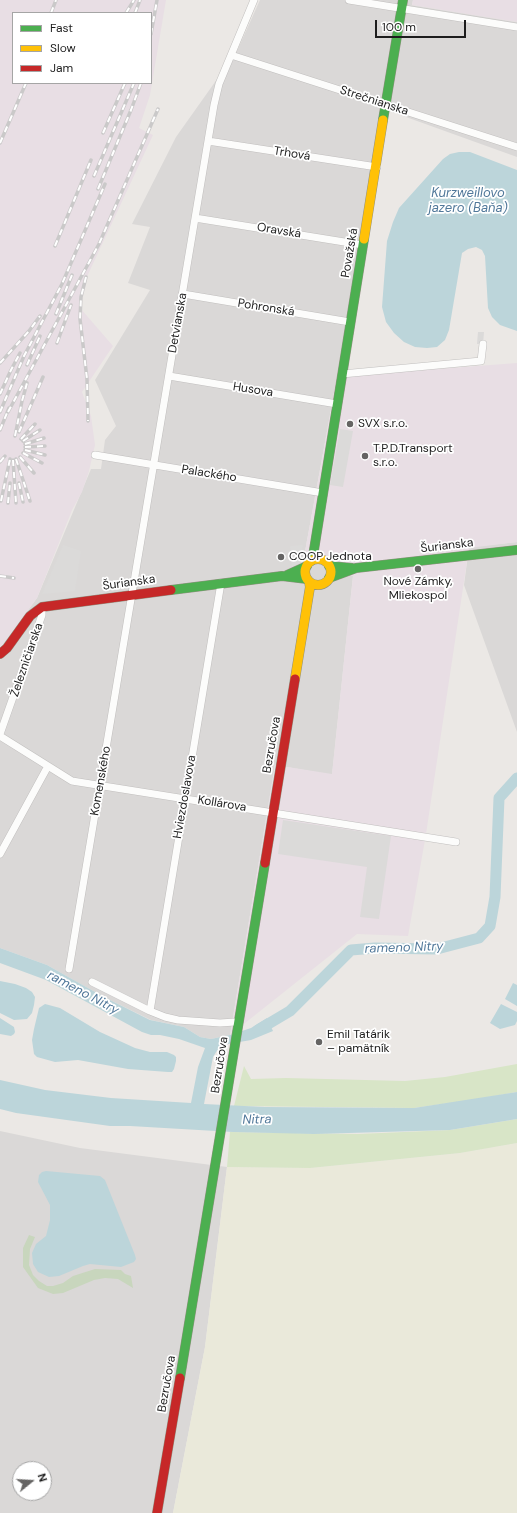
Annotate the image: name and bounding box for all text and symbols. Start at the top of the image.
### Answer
legend [12,12,152,84]
scale bar [377,12,468,38]
text: 100 m [382,19,416,35]
text: Fast [50,20,73,36]
text: Slow [50,40,76,56]
text: Jam [50,60,73,76]
street label: Strečnianska [338,83,410,119]
street label: Trhová [273,144,311,164]
water label: Kurzweillovo jazero (Baňa) [428,186,508,217]
street label: Oravská [256,220,302,242]
street label: Považská [339,227,361,279]
street label: Detvianska [166,292,190,354]
street label: Pohronská [237,296,295,320]
street label: Husova [232,380,274,400]
place label: SVX s.r.o. [358,417,407,431]
marker: SVX s.r.o. [345,419,355,429]
place label: T.P.D.Transport s.r.o. [373,442,453,470]
marker: T.P.D.Transport s.r.o. [360,451,370,461]
street label: Palackého [180,463,238,485]
street label: Šurianska [420,536,474,556]
place label: COOP Jednota [289,550,372,564]
marker: COOP Jednota [276,552,286,562]
marker: Nové Zámky, Mliekospol [413,564,423,574]
street label: Šurianska [102,572,156,594]
place label: Nové Zámky, Mliekospol [383,575,453,603]
street label: Železničiarska [8,621,46,699]
street label: Bezručova [260,716,284,774]
street label: Komenského [88,745,114,817]
street label: Hviezdoslavova [171,754,199,840]
street label: Kollárova [197,793,247,815]
water label: rameno Nitry [364,939,444,957]
water label: rameno Nitry [44,968,122,1018]
place label: Emil Tatárik – pamätník [327,1028,390,1056]
street label: Bezručova [208,1036,232,1094]
marker: Emil Tatárik – pamätník [314,1037,324,1047]
water label: Nitra [242,1112,272,1128]
street label: Bezručova [155,1355,179,1413]
north arrow [12,1461,52,1501]
text: N [35,1472,50,1484]

